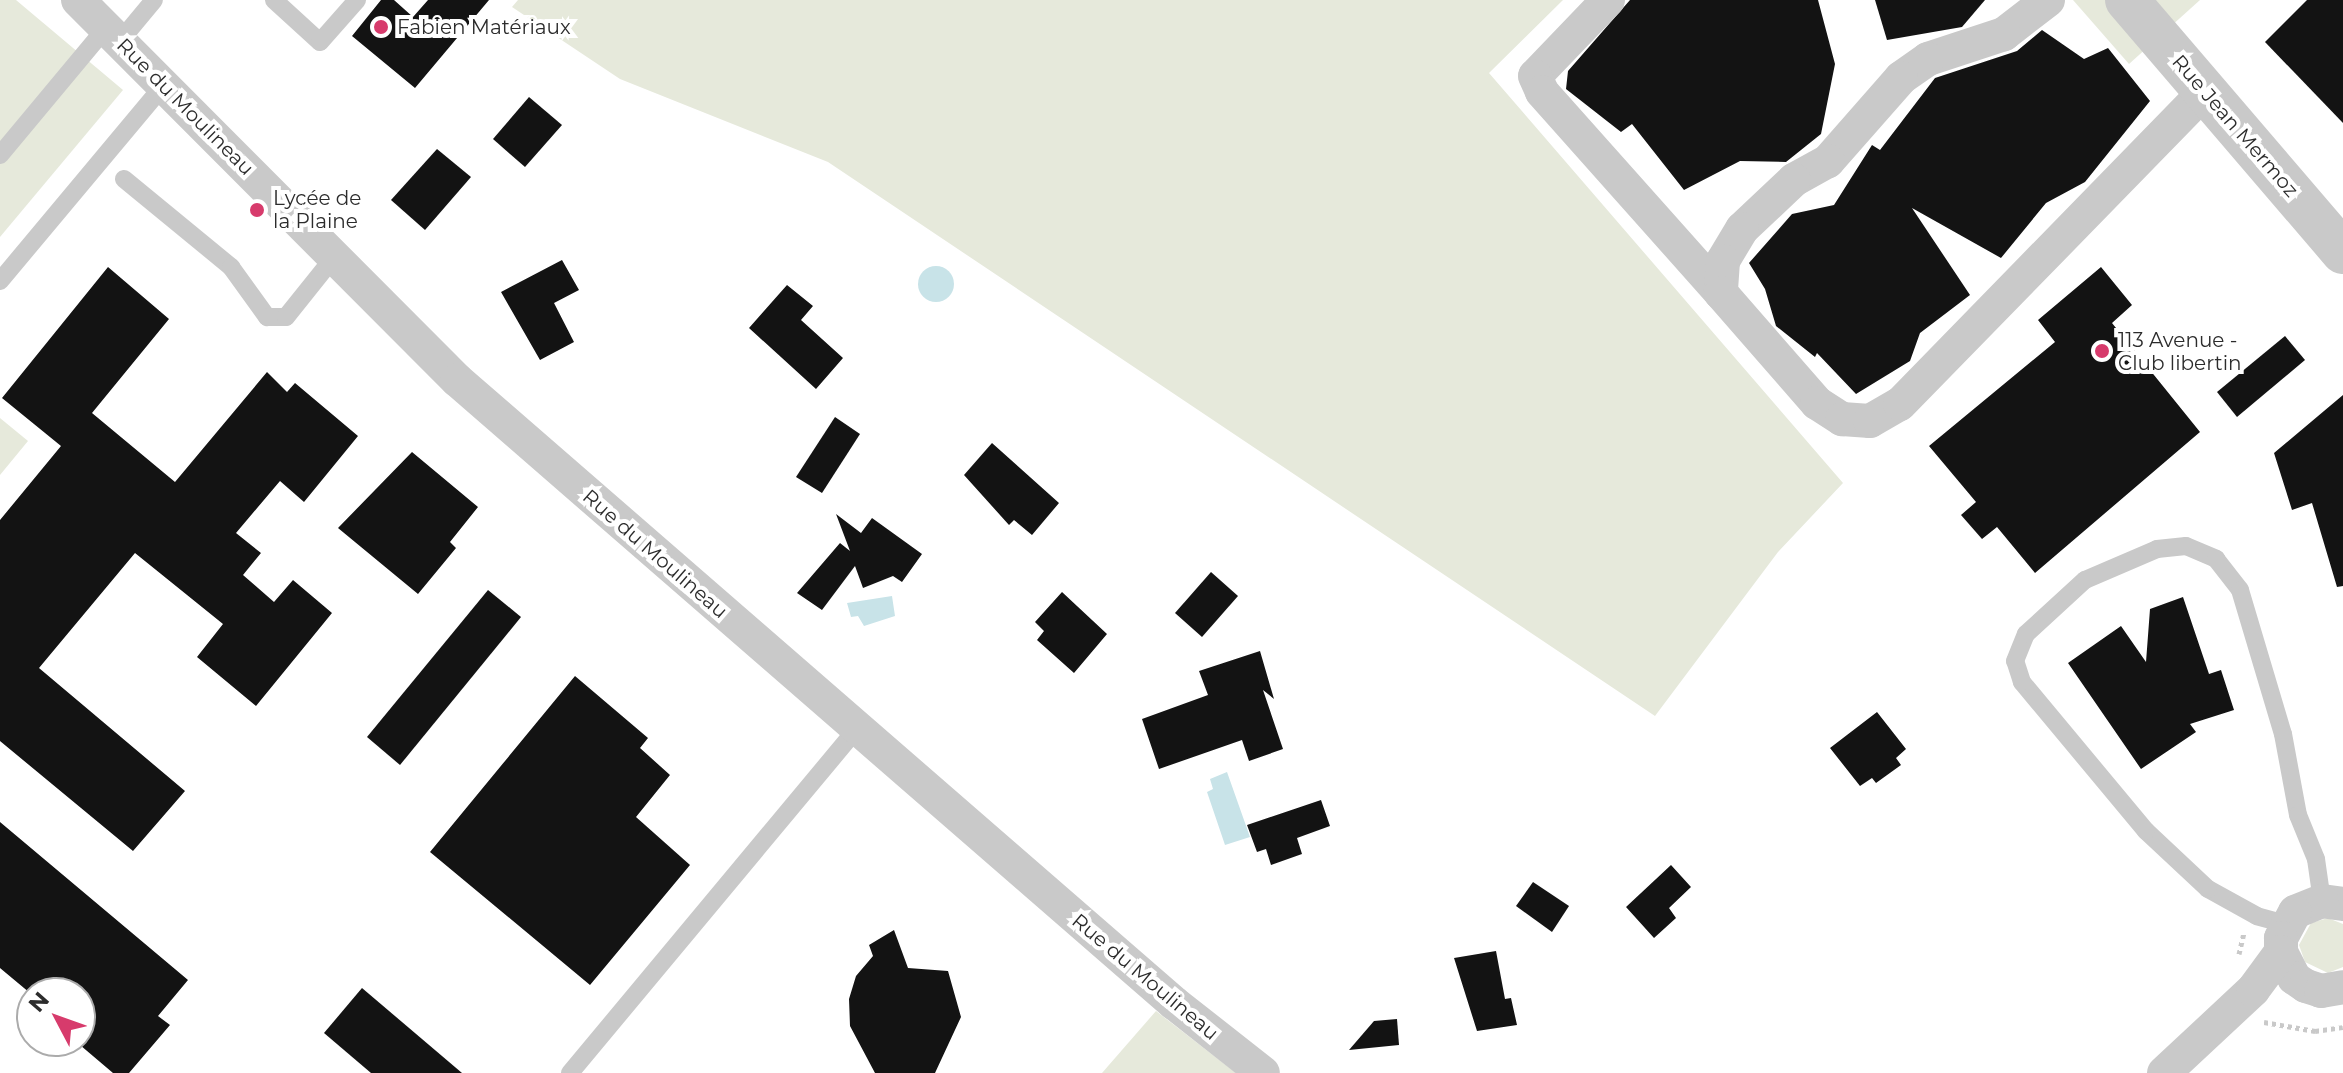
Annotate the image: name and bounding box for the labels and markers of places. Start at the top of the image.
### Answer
place label: Fabien Matériaux [397,15,571,39]
marker: Fabien Matériaux [372,18,390,36]
place label: Lycée de la Plaine [273,186,361,233]
marker: Lycée de la Plaine [248,201,266,219]
place label: 113 Avenue - Club libertin [2118,328,2242,375]
marker: 113 Avenue - Club libertin [2093,342,2111,360]

